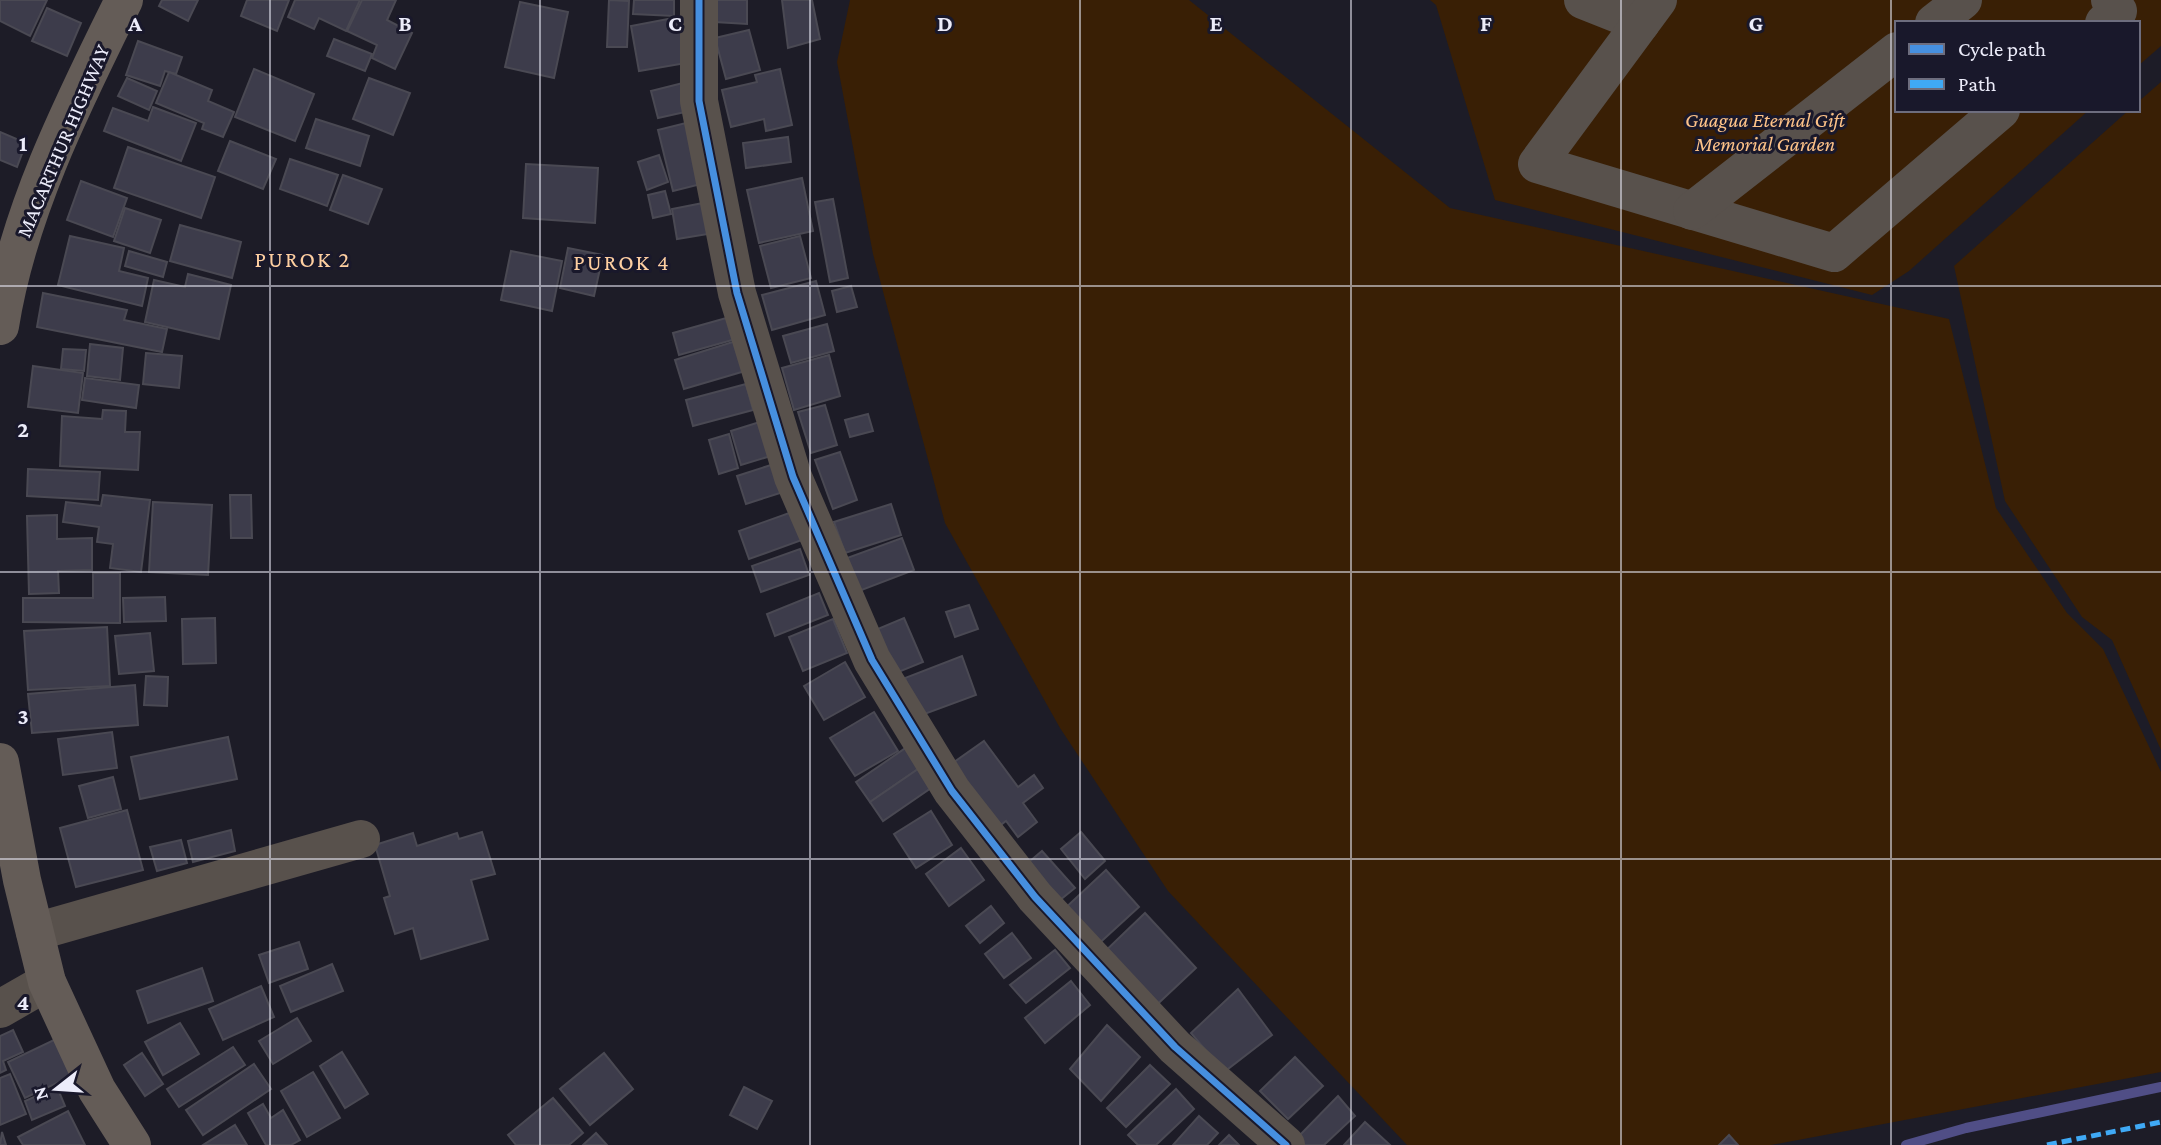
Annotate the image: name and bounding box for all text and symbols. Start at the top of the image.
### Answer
text: A [127,10,142,36]
text: B [398,10,412,36]
text: C [668,10,682,36]
text: D [937,10,953,36]
text: E [1209,10,1223,36]
text: F [1480,10,1492,36]
text: G [1749,10,1764,36]
legend [1895,21,2140,112]
text: Cycle path [1958,37,2046,61]
street label: MACARTHUR HIGHWAY [12,40,115,241]
text: Path [1958,72,1996,96]
park label: Guagua Eternal Gift Memorial Garden [1685,108,1846,156]
text: 1 [19,130,28,156]
district label: PUROK 2 [255,246,351,272]
district label: PUROK 4 [573,249,671,275]
text: 2 [17,416,29,442]
text: 3 [17,703,29,729]
text: 4 [17,989,29,1015]
north arrow [21,1054,91,1124]
text: N [28,1085,52,1103]

